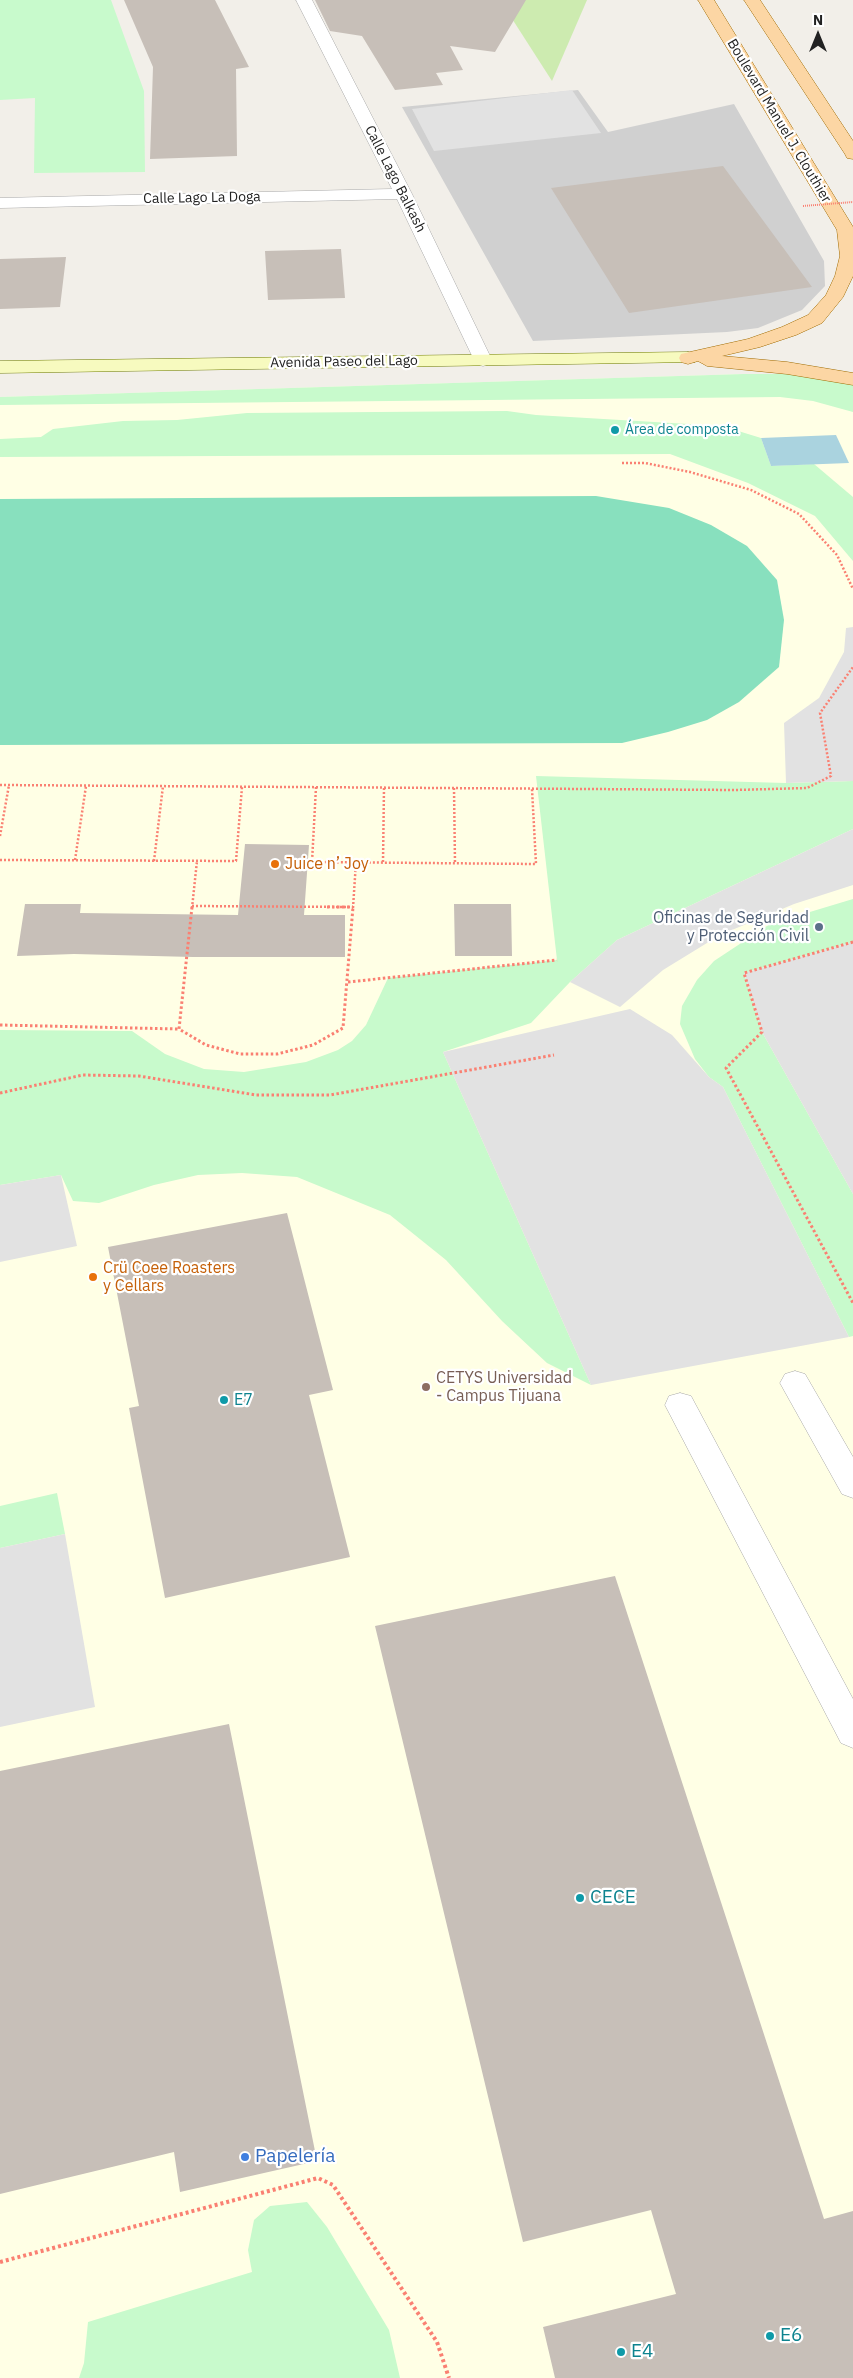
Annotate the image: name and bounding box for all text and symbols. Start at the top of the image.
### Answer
north arrow [793,10,843,60]
text: N [813,11,823,29]
street label: Boulevard Manuel J. Clouthier [723,36,835,206]
street label: Calle Lago Balkash [361,123,429,235]
street label: Calle Lago La Doga [143,189,261,207]
street label: Avenida Paseo del Lago [270,352,418,372]
place label: Área de composta [625,422,739,438]
marker: Área de composta [609,424,621,436]
place label: Juice n’ Joy [285,854,369,874]
marker: Juice n’ Joy [269,858,281,870]
place label: Oficinas de Seguridad y Protección Civil [653,908,809,946]
marker: Oficinas de Seguridad y Protección Civil [813,921,825,933]
place label: Crü Coee Roasters y Cellars [103,1258,235,1296]
marker: Crü Coee Roasters y Cellars [87,1271,99,1283]
place label: CETYS Universidad - Campus Tijuana [436,1368,572,1406]
marker: CETYS Universidad - Campus Tijuana [420,1381,432,1393]
place label: E7 [234,1390,253,1410]
marker: E7 [218,1394,230,1406]
place label: CECE [590,1887,636,1909]
marker: CECE [574,1892,586,1904]
place label: Papelería [255,2146,335,2168]
marker: Papelería [239,2151,251,2163]
place label: E6 [780,2325,802,2347]
marker: E6 [764,2330,776,2342]
place label: E4 [631,2341,653,2363]
marker: E4 [615,2346,627,2358]

